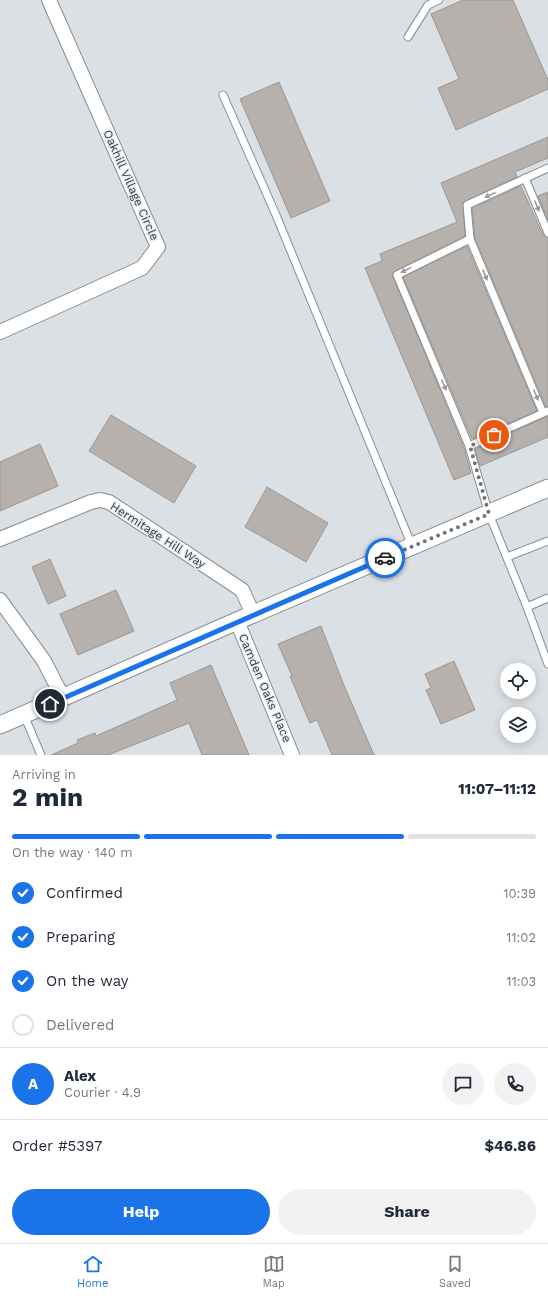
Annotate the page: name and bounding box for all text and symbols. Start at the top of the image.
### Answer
street label: Oakhill Village Circle [100,127,162,243]
one-way arrow [484,192,495,198]
one-way arrow [534,200,540,212]
one-way arrow [400,267,411,274]
one-way arrow [482,270,488,281]
one-way arrow [441,380,447,392]
one-way arrow [533,389,539,401]
pin [477,418,511,452]
icon: bag [483,424,505,446]
street label: Hermitage Hill Way [108,499,209,571]
courier [365,538,405,578]
icon: car [374,547,396,569]
street label: Camden Oaks Place [236,632,294,745]
map controls [500,663,536,743]
button: locate [500,663,536,699]
pin [33,687,67,721]
icon: home [39,693,61,715]
button: layers [500,707,536,743]
text: Arriving in [12,767,76,782]
text: 11:07–11:12 [458,780,536,798]
text: 2 min [12,782,83,812]
text: On the way · 140 m [12,845,133,860]
icon: check [12,882,34,904]
text: Confirmed [46,884,123,902]
text: 10:39 [503,886,536,901]
icon: check [12,926,34,948]
text: Preparing [46,928,115,946]
text: 11:02 [506,930,536,945]
icon: check [12,970,34,992]
text: On the way [46,972,128,990]
text: 11:03 [507,974,536,989]
text: Delivered [46,1016,114,1034]
button: chat [442,1063,484,1105]
button: phone [494,1063,536,1105]
text: Alex [64,1067,96,1085]
text: A [28,1075,38,1093]
text: Courier · 4.9 [64,1085,141,1100]
text: Order #5397 [12,1137,102,1155]
text: $46.86 [484,1137,536,1155]
button: Help [12,1189,270,1235]
button: Share [278,1189,536,1235]
tab: Home [77,1253,108,1290]
tab: Map [262,1253,285,1290]
tab: Saved [439,1253,471,1290]

